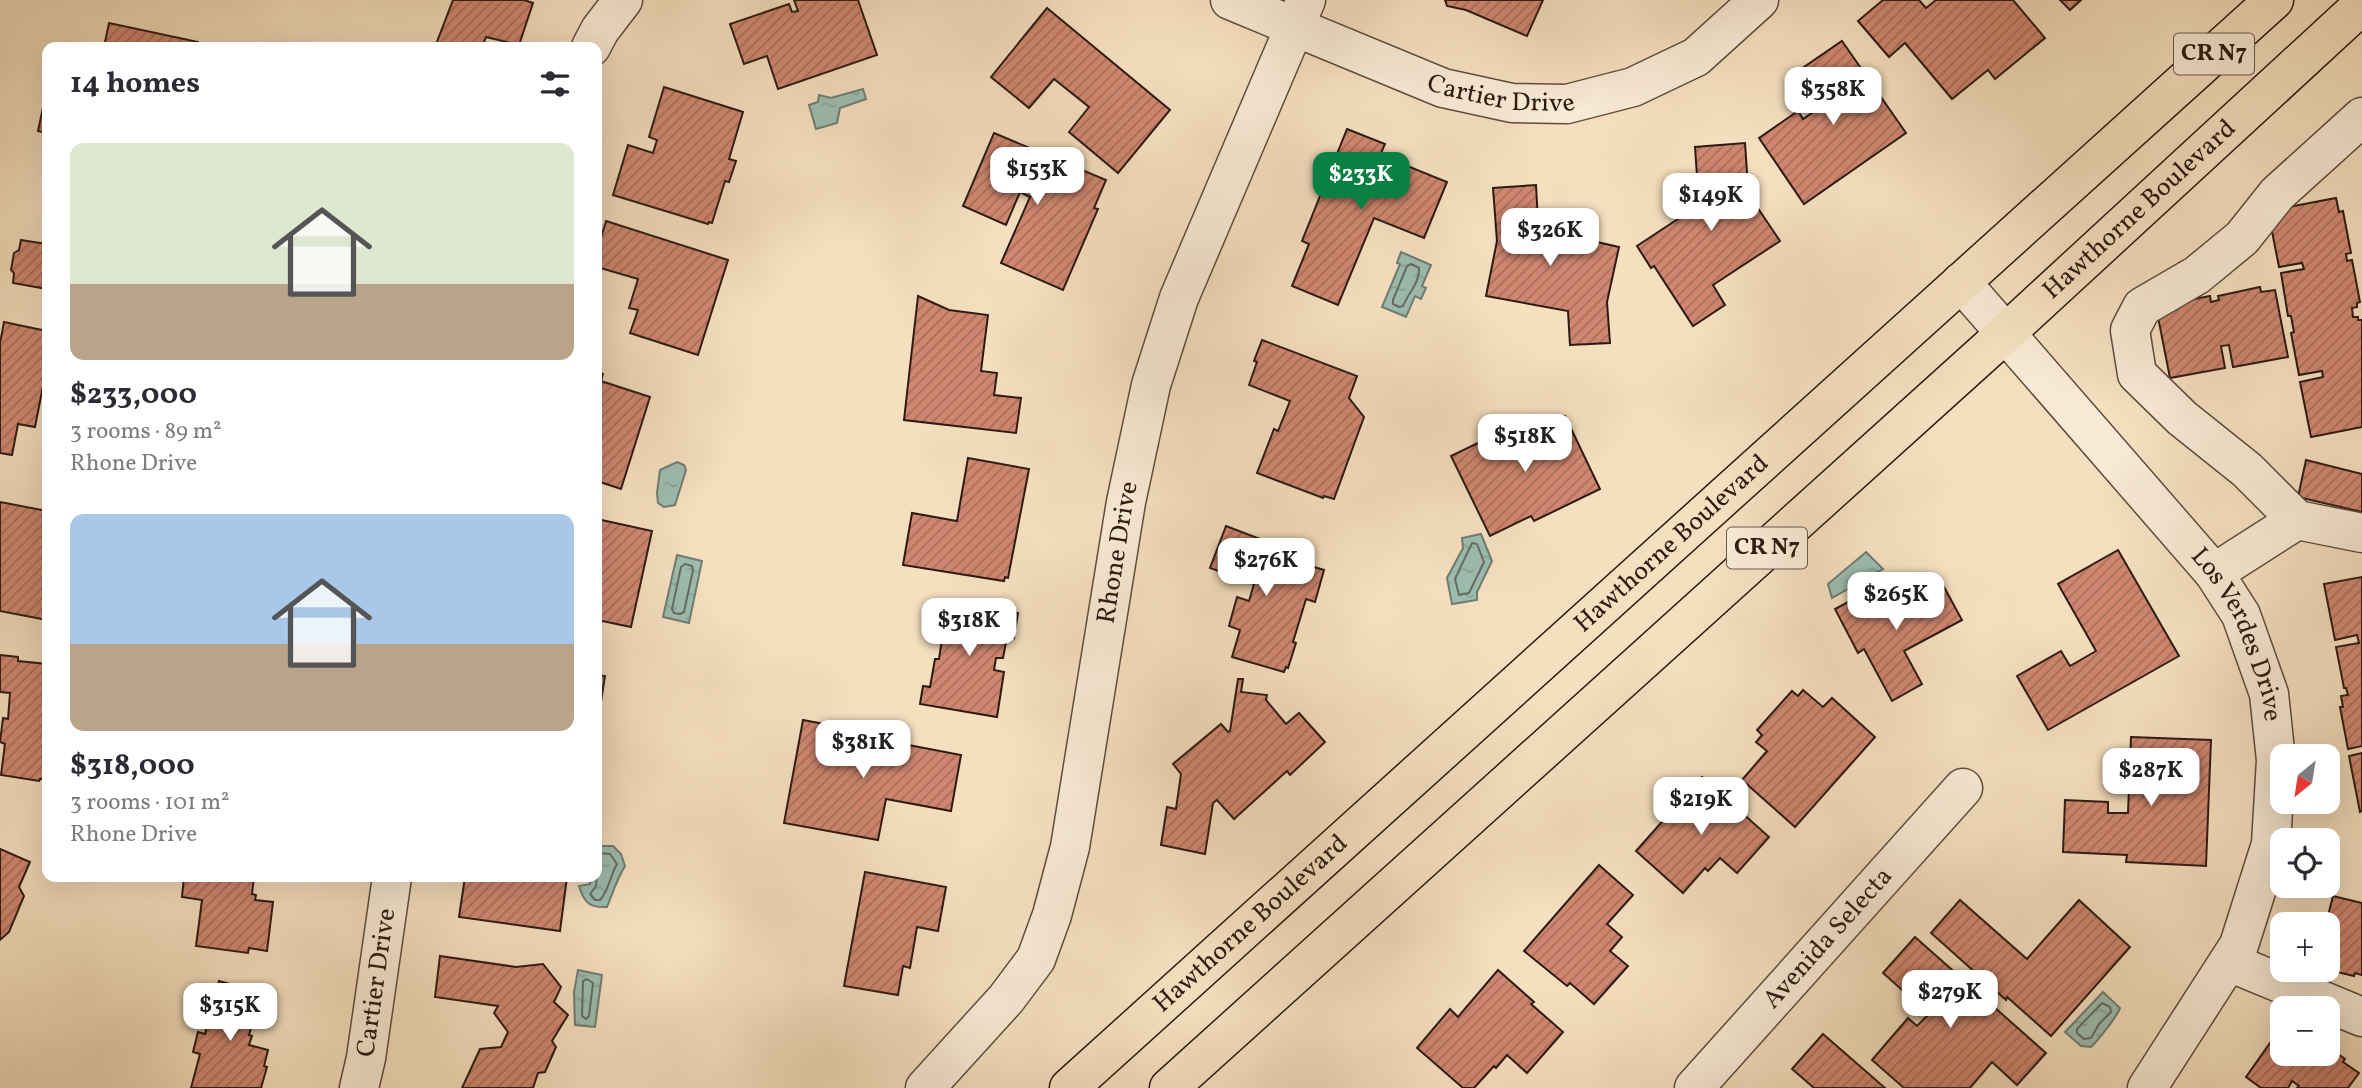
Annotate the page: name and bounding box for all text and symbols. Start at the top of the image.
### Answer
road number: CR N7 [2174,34,2254,74]
text: 14 homes [70,63,200,105]
icon: filters [536,65,574,103]
street label: Cartier Drive [1421,65,1579,123]
pin: $358K [1784,68,1882,127]
text: $358K [1801,74,1865,106]
street label: Hawthorne Boulevard [2035,111,2244,308]
pin: $153K [988,148,1086,207]
pin: $233K [1312,152,1410,212]
text: $153K [1006,154,1068,186]
text: $233K [1329,159,1393,191]
pin: $149K [1662,174,1760,233]
text: $149K [1679,180,1743,212]
icon: home [259,189,385,315]
pin: $326K [1501,208,1599,268]
text: $326K [1517,215,1583,247]
text: $233,000 [70,374,197,416]
pin: $518K [1476,414,1574,474]
text: 3 rooms · 89 m² [70,416,222,448]
text: $518K [1494,421,1556,453]
street label: Hawthorne Boulevard [1566,446,1777,641]
text: Rhone Drive [70,448,197,480]
street label: Rhone Drive [1089,478,1148,626]
road number: CR N7 [1727,528,1807,568]
pin: $276K [1217,538,1315,598]
street label: Los Verdes Drive [2182,540,2290,723]
text: $276K [1234,545,1298,577]
icon: home [259,560,385,686]
pin: $265K [1847,572,1945,632]
text: $265K [1863,579,1929,611]
pin: $318K [920,598,1018,658]
text: $318K [938,605,1001,637]
pin: $381K [814,720,912,780]
text: $381K [832,727,895,759]
north arrow [2270,744,2340,814]
map controls [2270,744,2340,1066]
text: $318,000 [70,745,195,787]
pin: $287K [2102,748,2200,808]
text: $287K [2119,755,2183,787]
pin: $219K [1652,778,1750,837]
text: $219K [1669,784,1733,816]
text: 3 rooms · 101 m² [70,787,230,819]
text: Rhone Drive [70,819,197,851]
street label: Hawthorne Boulevard [1146,826,1356,1021]
button: locate [2270,828,2340,898]
street label: Avenida Selecta [1755,860,1901,1017]
street label: Cartier Drive [348,906,405,1059]
button: + [2270,912,2340,982]
pin: $279K [1901,970,1999,1030]
text: $279K [1918,977,1982,1009]
pin: $315K [181,984,279,1043]
text: $315K [199,990,261,1022]
button: − [2270,996,2340,1066]

